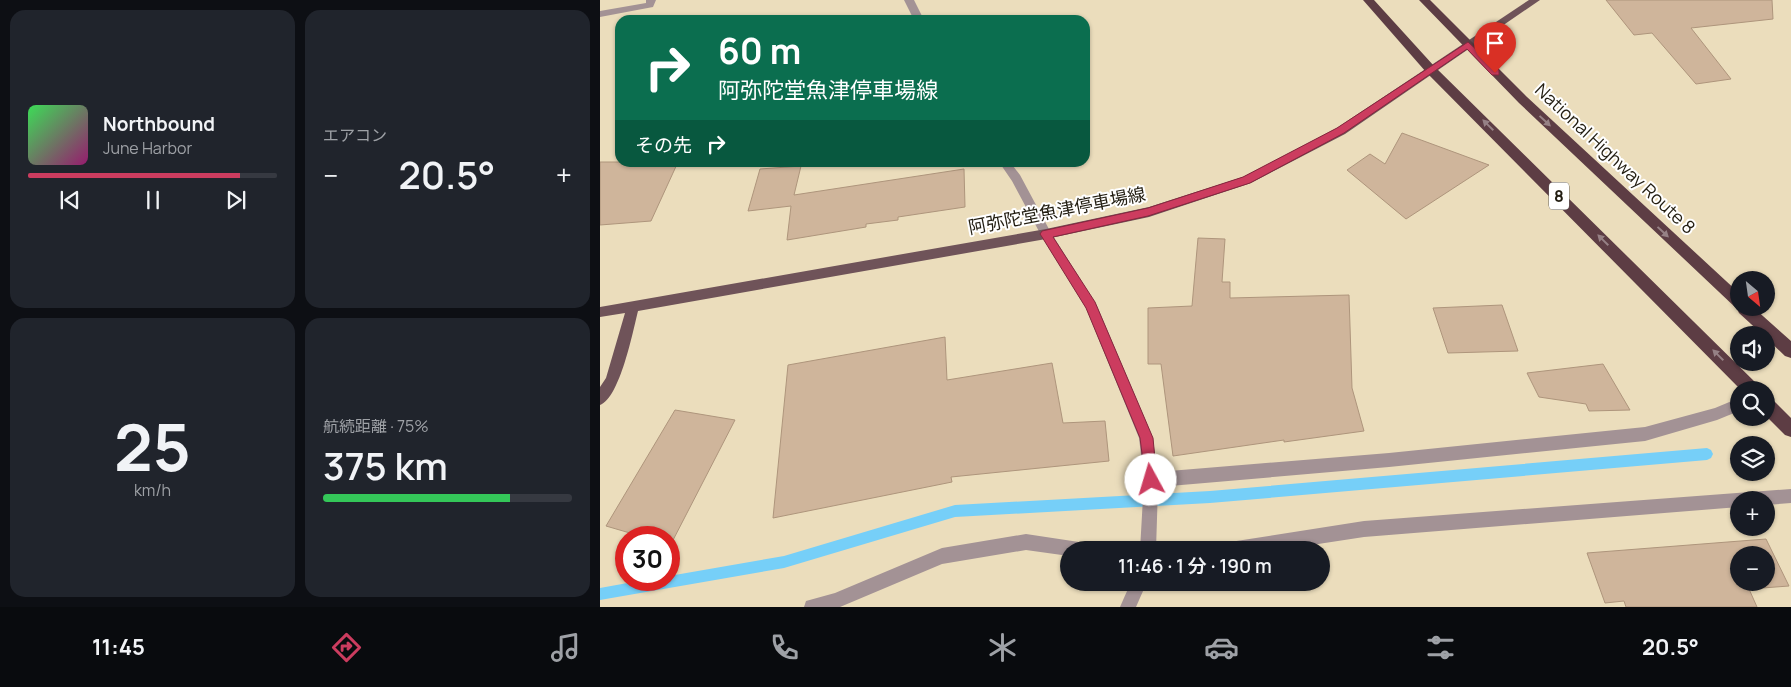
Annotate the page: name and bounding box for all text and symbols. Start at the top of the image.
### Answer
pin [1474,22,1516,73]
text: 60 m [718,27,801,75]
icon: arrive [1481,29,1509,57]
icon: right [635,35,700,100]
text: 阿弥陀堂魚津停車場線 [718,75,938,105]
street label: National Highway Route 8 [1531,79,1699,239]
text: Northbound [103,111,215,137]
one-way arrow [1538,115,1550,127]
one-way arrow [1482,120,1494,132]
text: エアコン [323,124,387,146]
icon: right [702,130,730,158]
text: その先 [635,132,692,158]
text: June Harbor [103,137,192,159]
text: 20.5° [399,148,495,200]
text: − [323,156,338,194]
text: + [556,156,572,194]
street label: 阿弥陀堂魚津停車場線 [966,181,1147,239]
road number: 8 [1549,182,1569,210]
icon: previous [56,186,84,214]
icon: pause [139,186,167,214]
icon: next [222,186,250,214]
one-way arrow [1657,226,1669,238]
one-way arrow [1597,235,1609,247]
north arrow [1730,271,1775,316]
map controls [1730,271,1775,591]
button: sound [1730,326,1775,371]
one-way arrow [1712,350,1724,362]
button: search [1730,381,1775,426]
text: 25 [114,402,191,491]
text: 航続距離 · 75% [323,415,429,437]
button: layers [1730,436,1775,481]
text: 375 km [323,439,448,491]
position arrow [1124,453,1176,505]
text: km/h [134,479,171,501]
button: + [1730,491,1775,536]
speed limit sign: 30 [615,526,680,591]
button: − [1730,546,1775,591]
text: 11:46 · 1 分 · 190 m [1118,553,1272,579]
icon: directions [329,630,364,665]
icon: music [548,630,583,665]
icon: phone [767,630,802,665]
icon: climate [985,630,1020,665]
icon: car [1204,630,1239,665]
icon: filters [1423,630,1458,665]
text: 11:45 [92,632,145,662]
text: 20.5° [1642,632,1699,662]

